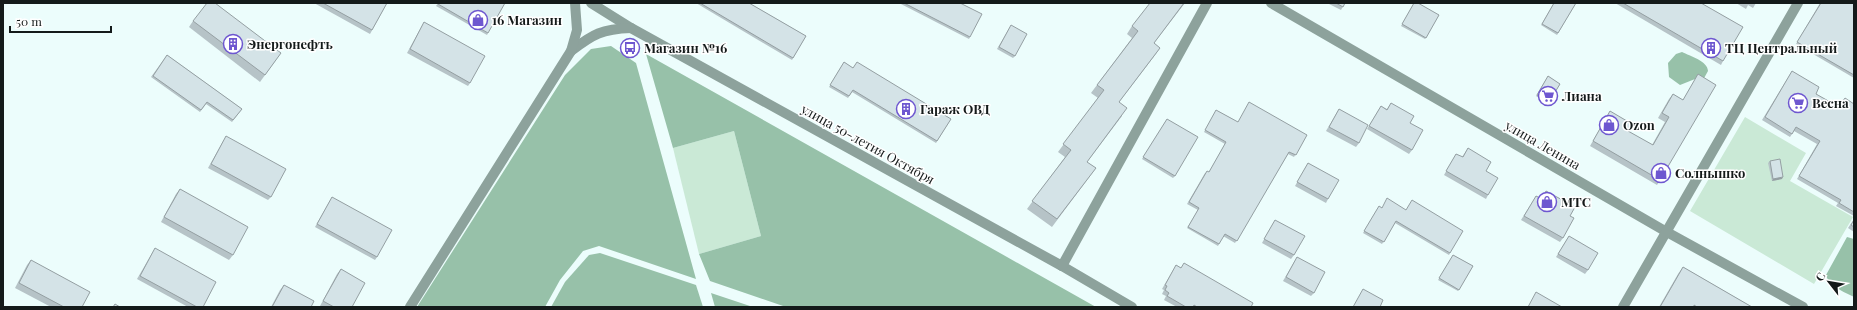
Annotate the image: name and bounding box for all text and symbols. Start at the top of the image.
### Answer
scale bar [10,8,111,34]
shop icon: 16 Магазин [467,9,489,31]
place label: 16 Магазин [492,11,562,28]
text: 50 m [16,13,42,29]
building icon: Энергонефть [222,33,244,55]
place label: Энергонефть [247,35,333,52]
bus stop icon: Магазин №16 [619,37,641,59]
building icon: ТЦ Центральный [1700,37,1722,59]
place label: Магазин №16 [644,39,727,56]
place label: ТЦ Центральный [1725,39,1838,56]
supermarket icon: Лиана [1537,85,1559,107]
place label: Лиана [1561,87,1602,104]
supermarket icon: Весна [1787,92,1809,114]
place label: Весна [1812,94,1849,111]
building icon: Гараж ОВД [895,98,917,120]
street label: улица 50-летия Октября [798,99,938,187]
place label: Гараж ОВД [920,100,990,117]
shop icon: Ozon [1598,114,1620,136]
street label: улица Ленина [1502,116,1584,173]
place label: Ozon [1623,116,1655,133]
shop icon: Солнышко [1650,162,1672,184]
place label: Солнышко [1675,164,1745,181]
shop icon: МТС [1536,191,1558,213]
place label: МТС [1561,193,1591,210]
north arrow [1809,262,1849,302]
text: С [1812,269,1829,284]

